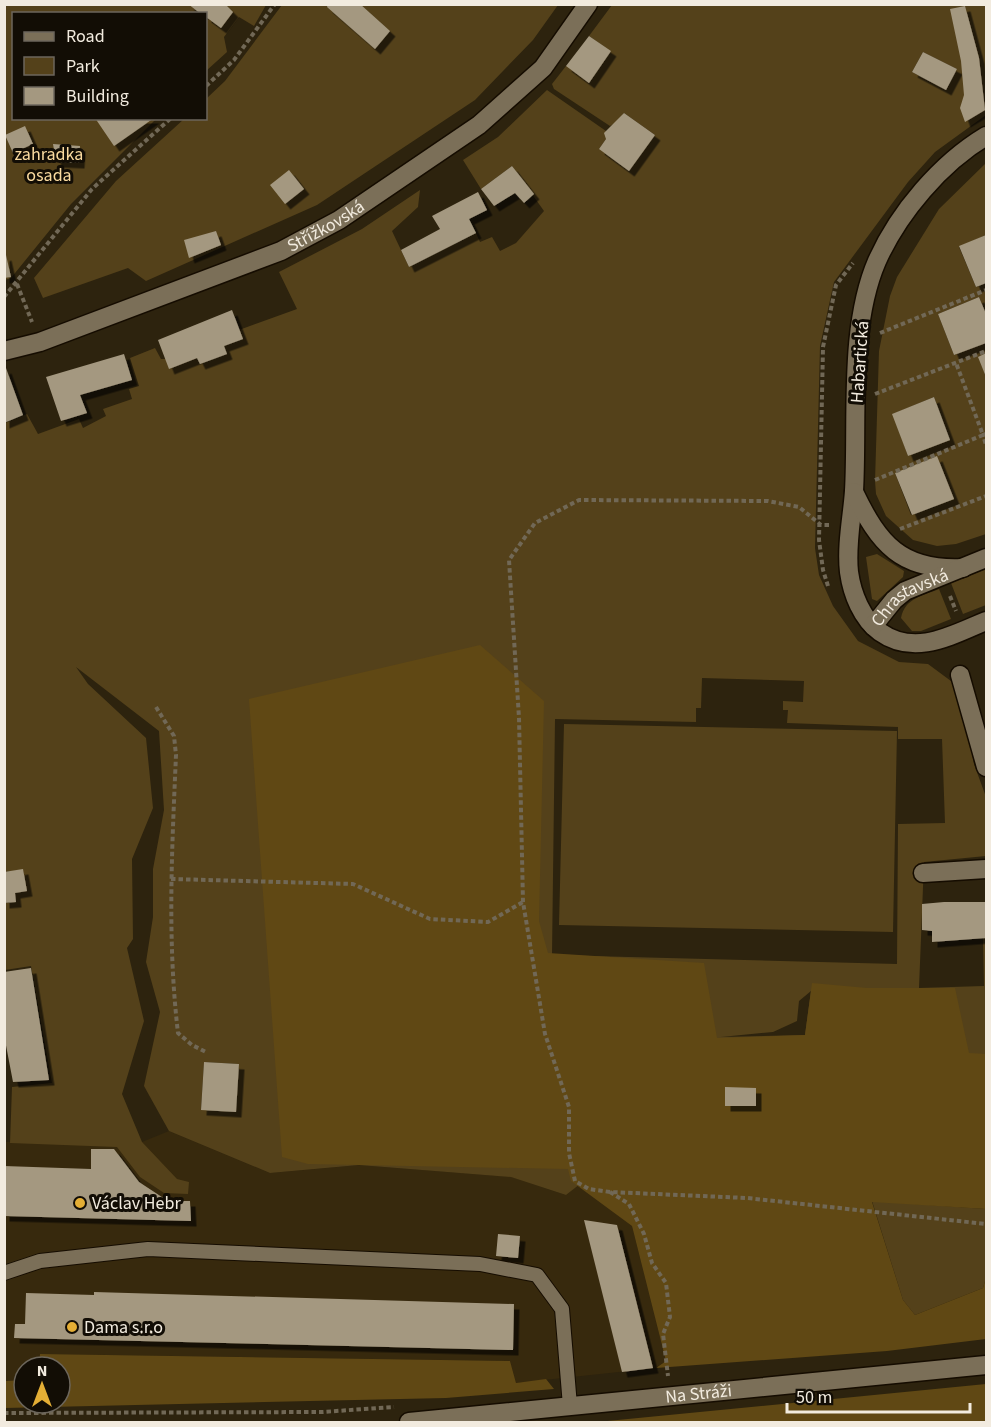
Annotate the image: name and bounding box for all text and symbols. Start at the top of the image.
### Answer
legend [12,12,207,120]
text: Road [66,24,105,49]
text: Park [66,54,100,79]
text: Building [66,84,129,109]
park label: zahradka osada [15,142,83,188]
street label: Střížkovská [283,194,369,258]
street label: Habartická [845,320,875,404]
street label: Chrastavská [865,562,952,632]
place label: Václav Hebr [92,1191,181,1216]
marker: Václav Hebr [73,1196,87,1210]
place label: Dama s.r.o [84,1315,163,1340]
marker: Dama s.r.o [65,1320,79,1334]
north arrow [12,1355,72,1415]
text: N [37,1360,47,1382]
scale bar [787,1376,970,1414]
street label: Na Stráži [664,1378,733,1409]
text: 50 m [796,1385,832,1410]

